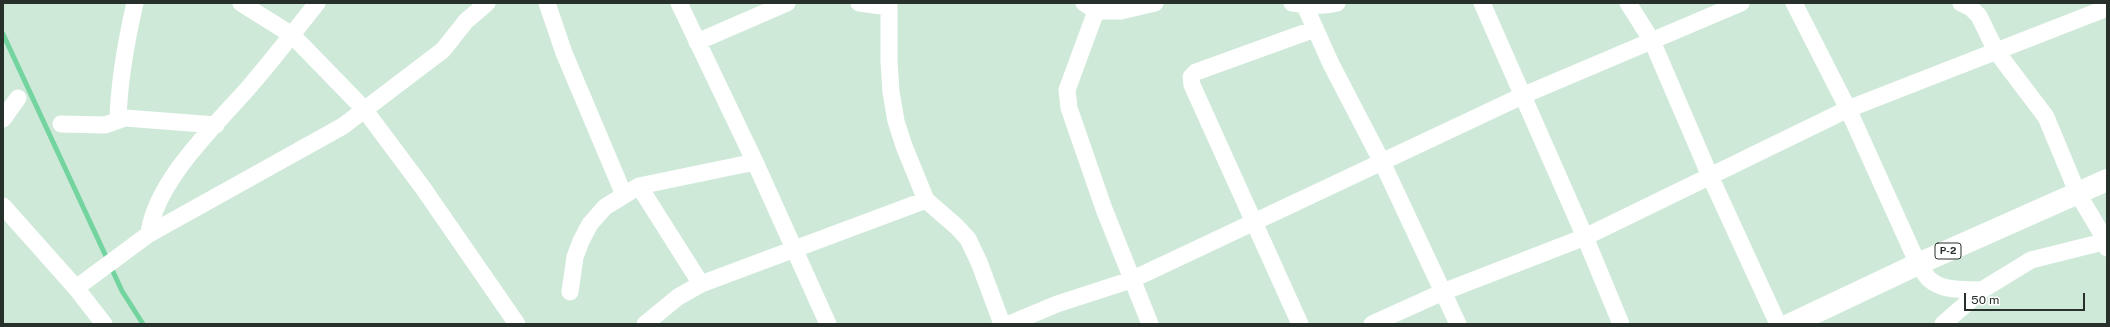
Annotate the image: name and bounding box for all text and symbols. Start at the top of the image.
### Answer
road number: P-2 [1935,243,1961,259]
scale bar [1966,285,2087,311]
text: 50 m [1971,293,1999,307]

